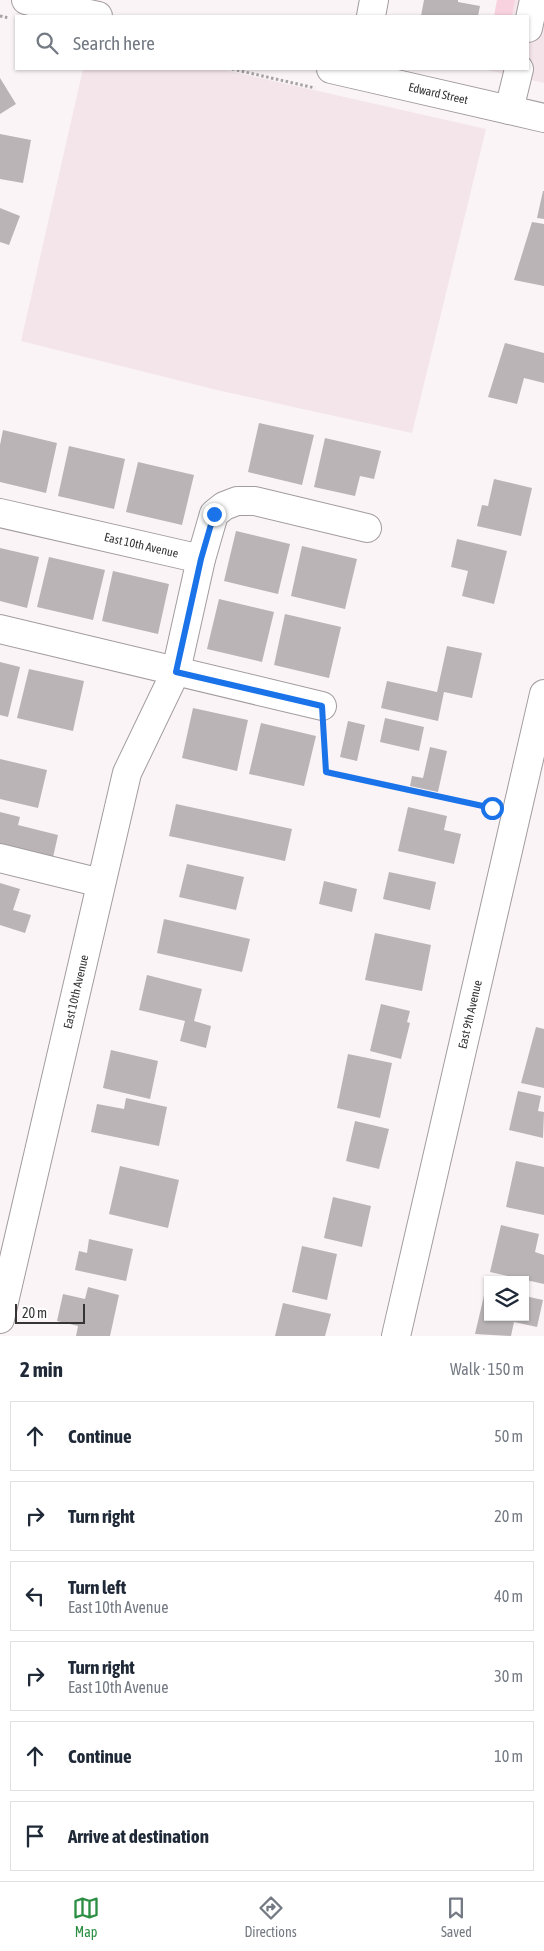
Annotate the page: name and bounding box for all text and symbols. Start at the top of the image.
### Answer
search box [15,15,529,70]
icon: search [33,29,61,57]
text: Search here [73,32,155,54]
street label: Edward Street [407,80,470,107]
route end [203,503,226,526]
street label: East 10th Avenue [103,530,180,561]
route start [481,797,504,820]
street label: East 10th Avenue [61,953,92,1030]
street label: East 9th Avenue [455,979,485,1050]
map controls [484,1276,529,1321]
button: layers [484,1276,529,1321]
scale bar [15,1301,85,1324]
text: 20 m [22,1305,47,1321]
text: 2 min [20,1357,63,1381]
text: Walk · 150 m [450,1360,524,1378]
icon: ahead [21,1422,49,1450]
text: Continue [68,1425,132,1447]
text: 50 m [494,1427,523,1445]
icon: right [21,1502,49,1530]
text: Turn right [68,1505,135,1527]
text: 20 m [494,1507,523,1525]
text: Turn left [68,1576,126,1598]
icon: left [21,1582,49,1610]
text: 40 m [494,1587,523,1605]
text: East 10th Avenue [68,1598,169,1616]
text: Turn right [68,1656,135,1678]
icon: right [21,1662,49,1690]
text: 30 m [494,1667,523,1685]
text: East 10th Avenue [68,1678,169,1696]
icon: ahead [21,1742,49,1770]
text: Continue [68,1745,132,1767]
text: 10 m [494,1747,523,1765]
icon: arrive [21,1822,49,1850]
text: Arrive at destination [68,1825,209,1847]
tab: Map [72,1894,100,1940]
tab: Directions [244,1894,297,1940]
tab: Saved [441,1894,472,1940]

